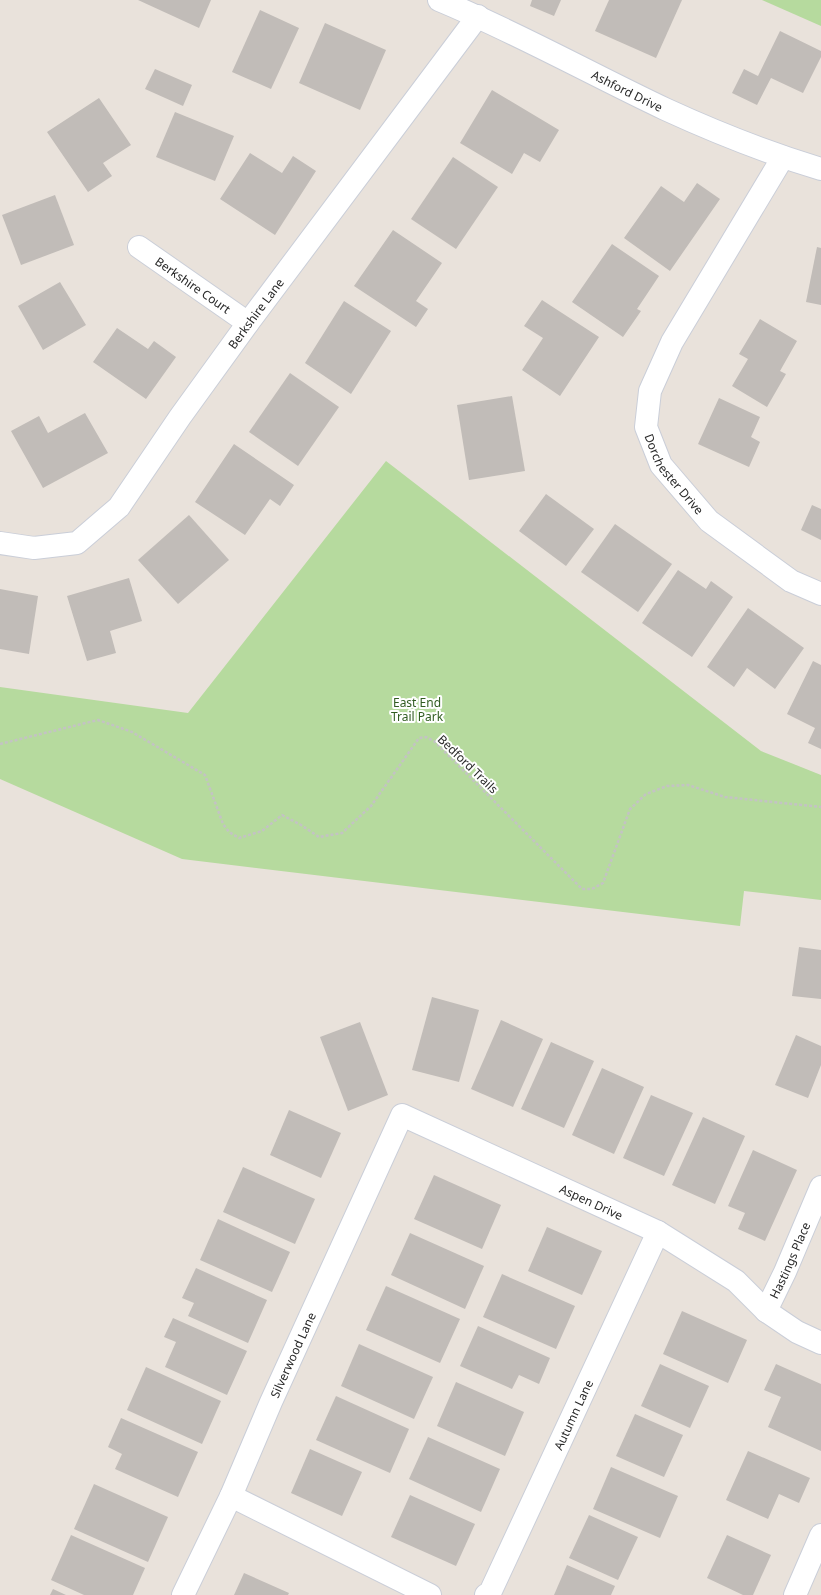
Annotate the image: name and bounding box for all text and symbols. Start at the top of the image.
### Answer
street label: Ashford Drive [589,66,666,115]
street label: Berkshire Court [152,252,235,317]
street label: Berkshire Lane [224,274,288,352]
street label: Dorchester Drive [641,431,708,518]
park label: East End Trail Park [391,694,444,725]
street label: Bedford Trails [434,731,502,797]
street label: Aspen Drive [557,1180,626,1224]
street label: Hastings Place [765,1219,814,1301]
street label: Silverwood Lane [266,1309,320,1400]
street label: Autumn Lane [549,1376,597,1453]

